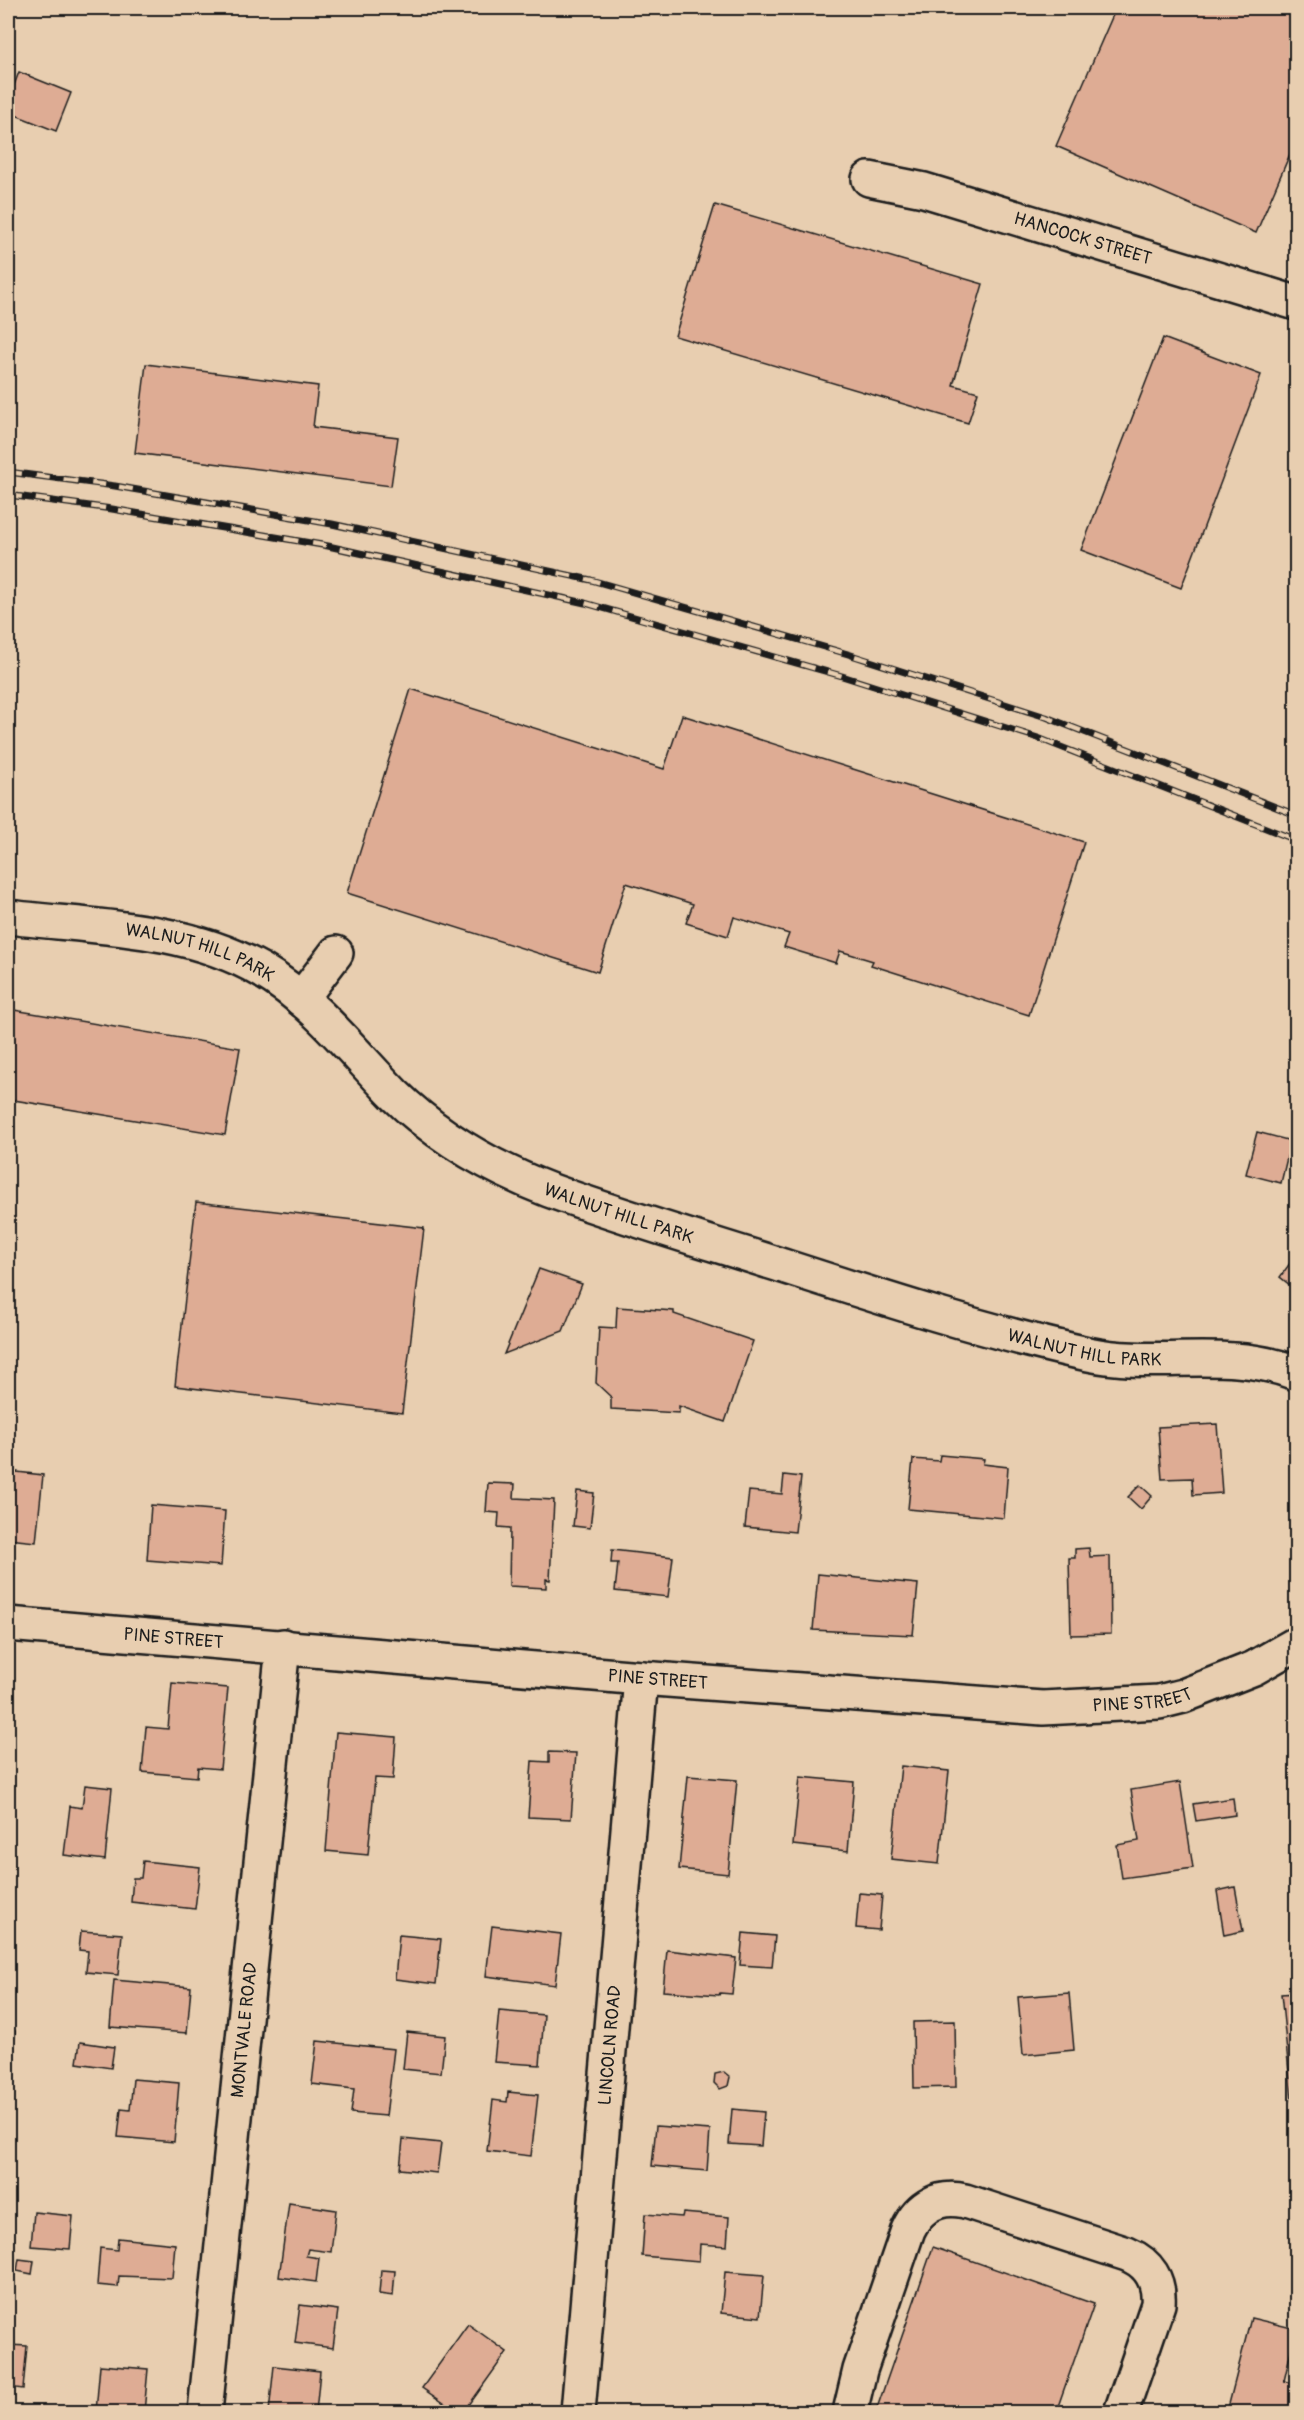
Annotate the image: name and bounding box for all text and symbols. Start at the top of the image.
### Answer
street label: HANCOCK STREET [1011,207,1154,270]
street label: WALNUT HILL PARK [124,918,278,987]
street label: WALNUT HILL PARK [541,1178,696,1249]
street label: WALNUT HILL PARK [1005,1324,1161,1372]
street label: PINE STREET [122,1623,224,1654]
street label: PINE STREET [607,1664,708,1695]
street label: PINE STREET [1092,1683,1196,1717]
street label: MONTVALE ROAD [226,1961,263,2099]
street label: LINCOLN ROAD [593,1984,627,2106]

